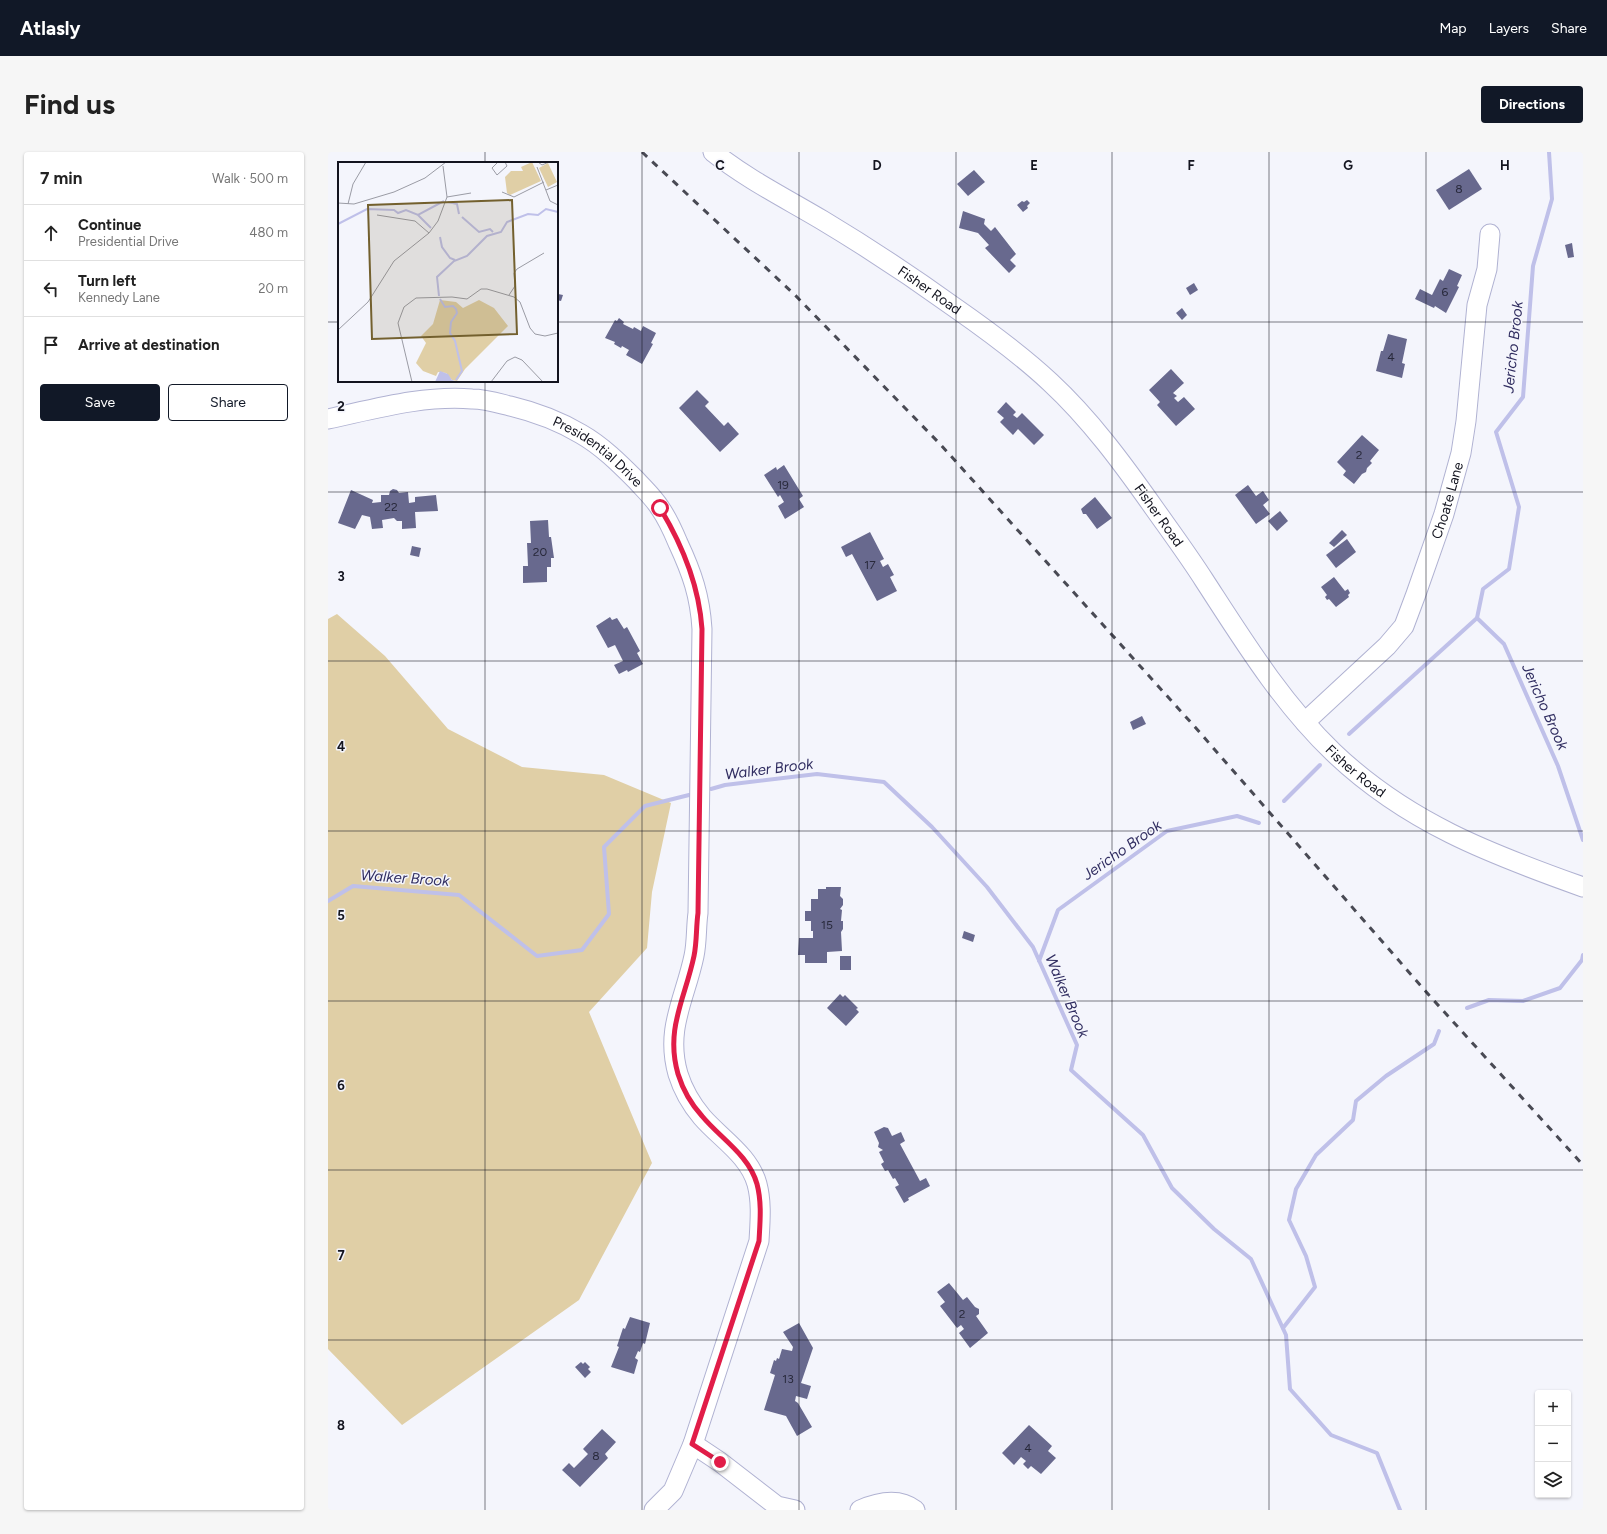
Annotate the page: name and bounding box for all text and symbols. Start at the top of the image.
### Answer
text: Atlasly [20,17,80,40]
text: Map [1439,20,1467,37]
text: Layers [1489,20,1529,37]
text: Share [1551,20,1587,37]
button: Directions [1481,86,1583,123]
text: Find us [24,87,115,121]
text: C [715,158,725,173]
text: D [872,158,882,173]
text: E [1030,158,1038,173]
text: F [1187,158,1195,173]
text: G [1343,158,1353,173]
text: H [1500,158,1510,173]
inset map [338,162,558,382]
text: 7 min [40,168,82,188]
text: Walk · 500 m [212,171,288,186]
house number: 8 [1455,182,1463,196]
text: Continue [78,216,141,234]
icon: ahead [40,222,62,244]
text: 480 m [249,225,288,240]
text: Presidential Drive [78,234,179,249]
street label: Fisher Road [894,262,964,318]
text: Turn left [78,272,136,290]
icon: left [40,278,62,300]
text: 20 m [258,281,288,296]
house number: 6 [1442,285,1449,299]
text: Kennedy Lane [78,290,160,305]
water label: Jericho Brook [1499,299,1527,395]
icon: arrive [40,334,62,356]
text: Arrive at destination [78,336,219,354]
house number: 4 [1387,350,1395,364]
button: Save [40,384,160,421]
button: Share [168,384,288,421]
text: 2 [337,399,345,414]
street label: Presidential Drive [550,413,646,491]
house number: 2 [1356,448,1362,462]
street label: Choate Lane [1428,460,1467,541]
house number: 19 [777,478,789,492]
street label: Fisher Road [1131,481,1187,550]
route start [651,499,669,517]
house number: 22 [384,500,398,514]
house number: 20 [533,545,548,559]
house number: 17 [864,558,876,572]
text: 3 [337,569,345,584]
water label: Jericho Brook [1518,660,1572,754]
text: 4 [337,739,345,754]
street label: Fisher Road [1322,741,1389,801]
water label: Walker Brook [724,755,815,783]
water label: Jericho Brook [1078,816,1166,884]
water label: Walker Brook [360,866,451,890]
text: 5 [337,908,345,923]
house number: 15 [821,918,833,932]
water label: Walker Brook [1041,952,1093,1041]
text: 6 [337,1078,345,1093]
text: 7 [337,1248,345,1263]
house number: 2 [959,1307,965,1321]
house number: 13 [782,1372,794,1386]
map controls [1535,1390,1571,1498]
button: + [1535,1390,1571,1426]
text: 8 [337,1418,345,1433]
button: − [1535,1426,1571,1462]
house number: 4 [1024,1441,1032,1455]
house number: 8 [592,1449,600,1463]
route end [711,1453,729,1471]
button: layers [1535,1462,1571,1498]

